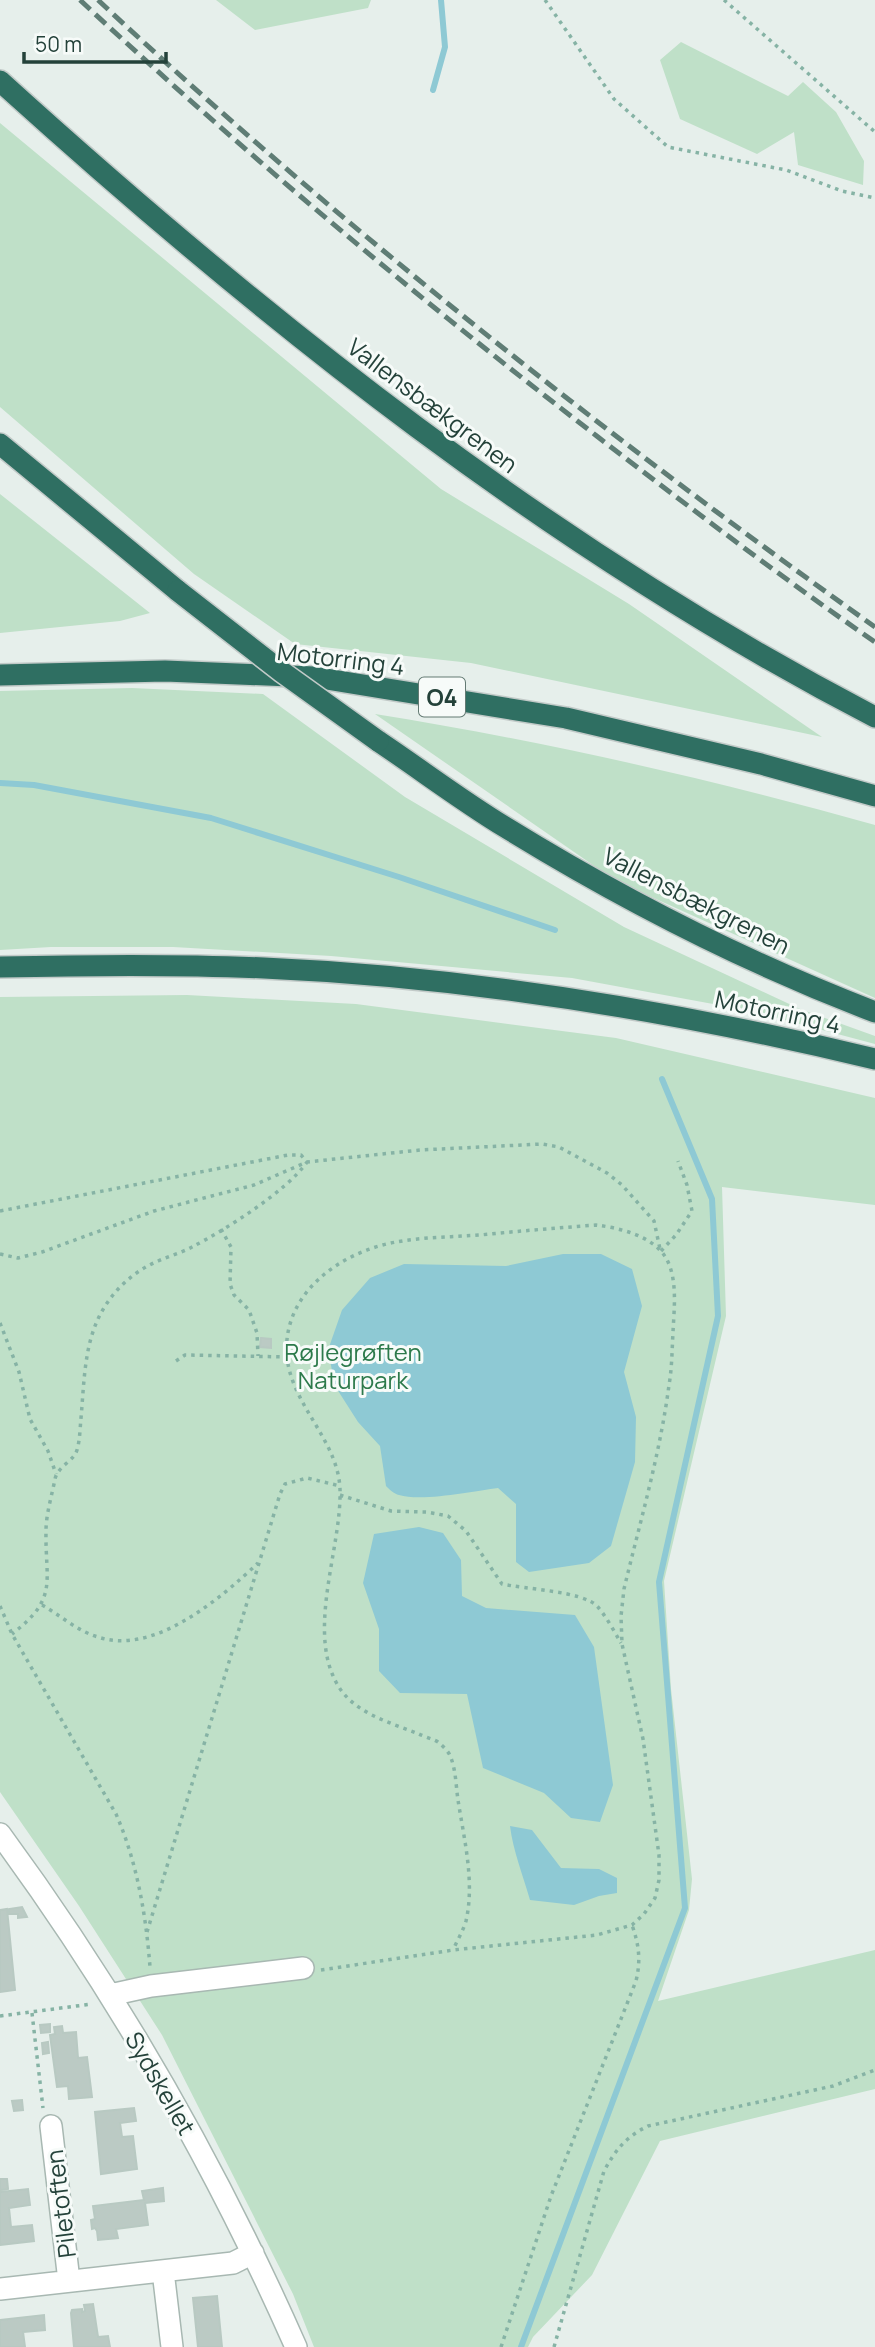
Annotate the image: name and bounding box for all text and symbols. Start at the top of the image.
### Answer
scale bar [24,21,166,65]
text: 50 m [35,30,82,58]
street label: Vallensbækgrenen [341,330,525,480]
street label: Motorring 4 [275,634,407,682]
road number: O4 [419,678,465,716]
street label: Vallensbækgrenen [598,839,796,961]
street label: Motorring 4 [712,982,844,1040]
park label: Røjlegrøften Naturpark [284,1335,422,1396]
street label: Sydskellet [118,2025,204,2141]
street label: Piletoften [37,2148,83,2260]

